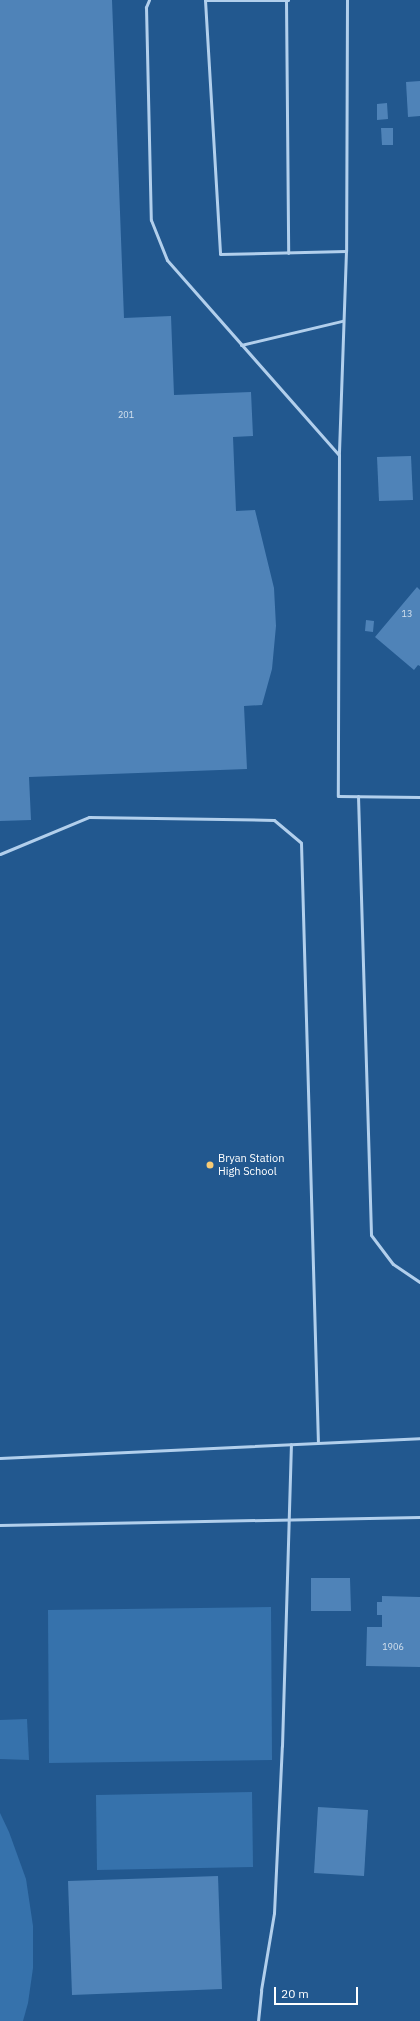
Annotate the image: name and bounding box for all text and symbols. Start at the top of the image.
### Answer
house number: 201 [118,410,134,420]
house number: 13 [402,609,412,619]
place label: Bryan Station High School [218,1152,285,1178]
marker: Bryan Station High School [205,1160,215,1170]
house number: 1906 [382,1642,404,1652]
scale bar [276,1979,360,2005]
text: 20 m [281,1986,309,2001]

